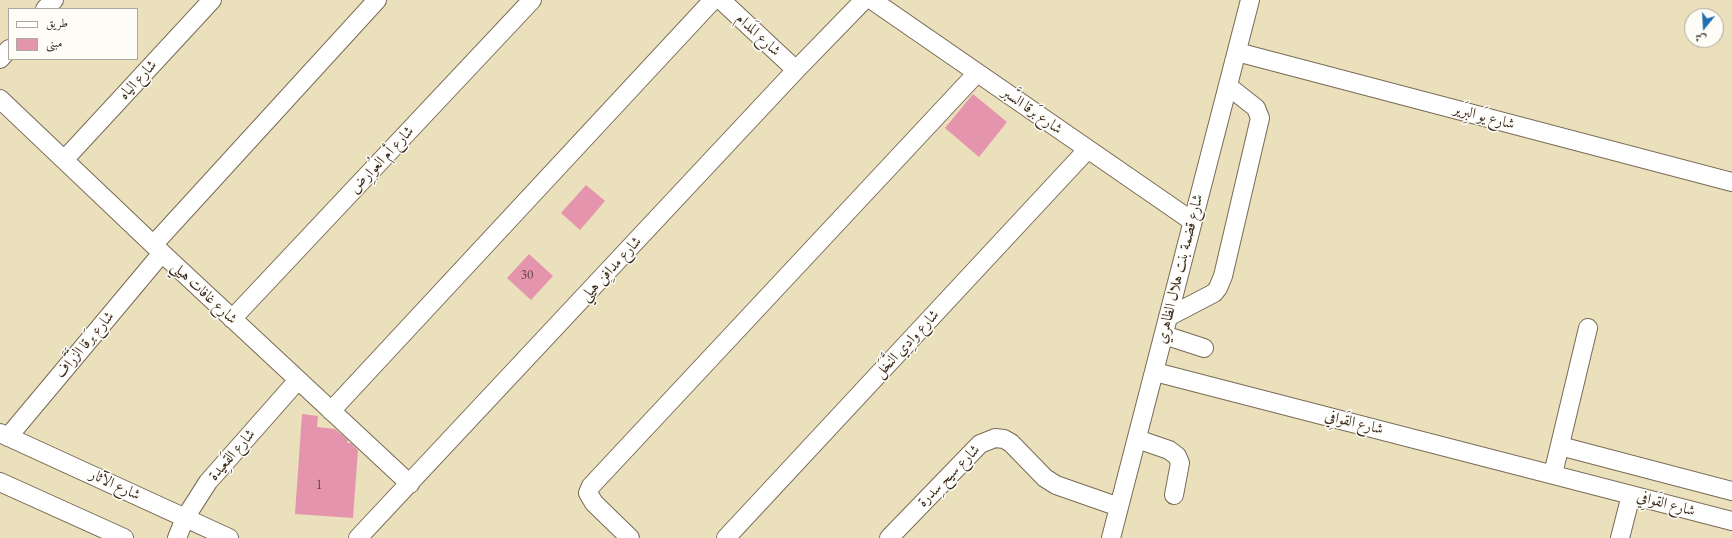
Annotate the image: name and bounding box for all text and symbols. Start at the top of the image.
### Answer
legend [8,8,138,60]
north arrow [1684,8,1724,48]
street label: شارع المَدام [732,10,784,60]
text: طريق [46,15,68,31]
text: ش [1693,30,1708,47]
text: مبنى [46,35,62,51]
street label: شارع الياه [115,56,161,104]
street label: شارع بَرقا السَّبر [998,84,1066,138]
street label: شارع يَو البِرَير [1451,100,1517,134]
street label: شارع أم العُوارِض [346,122,418,198]
street label: شارع قضمة بنت هلال الظاهري [1153,192,1207,346]
street label: شارع مدافِن هيلي [576,233,646,305]
street label: شارع غافات هيلي [167,258,241,328]
house number: 30 [521,267,533,283]
street label: شارع وادِي النَّخَل [871,306,943,382]
street label: شارع بَرقا الزَّرَّاف [52,308,118,382]
street label: شارع القَوافِي [1323,407,1385,439]
street label: شارع القَعِيدة [205,426,259,484]
street label: شارع سيح سِدرة [914,441,984,511]
street label: شارع الآثار [87,465,143,505]
house number: 1 [316,477,322,493]
street label: شارع القَوافِي [1635,488,1697,520]

